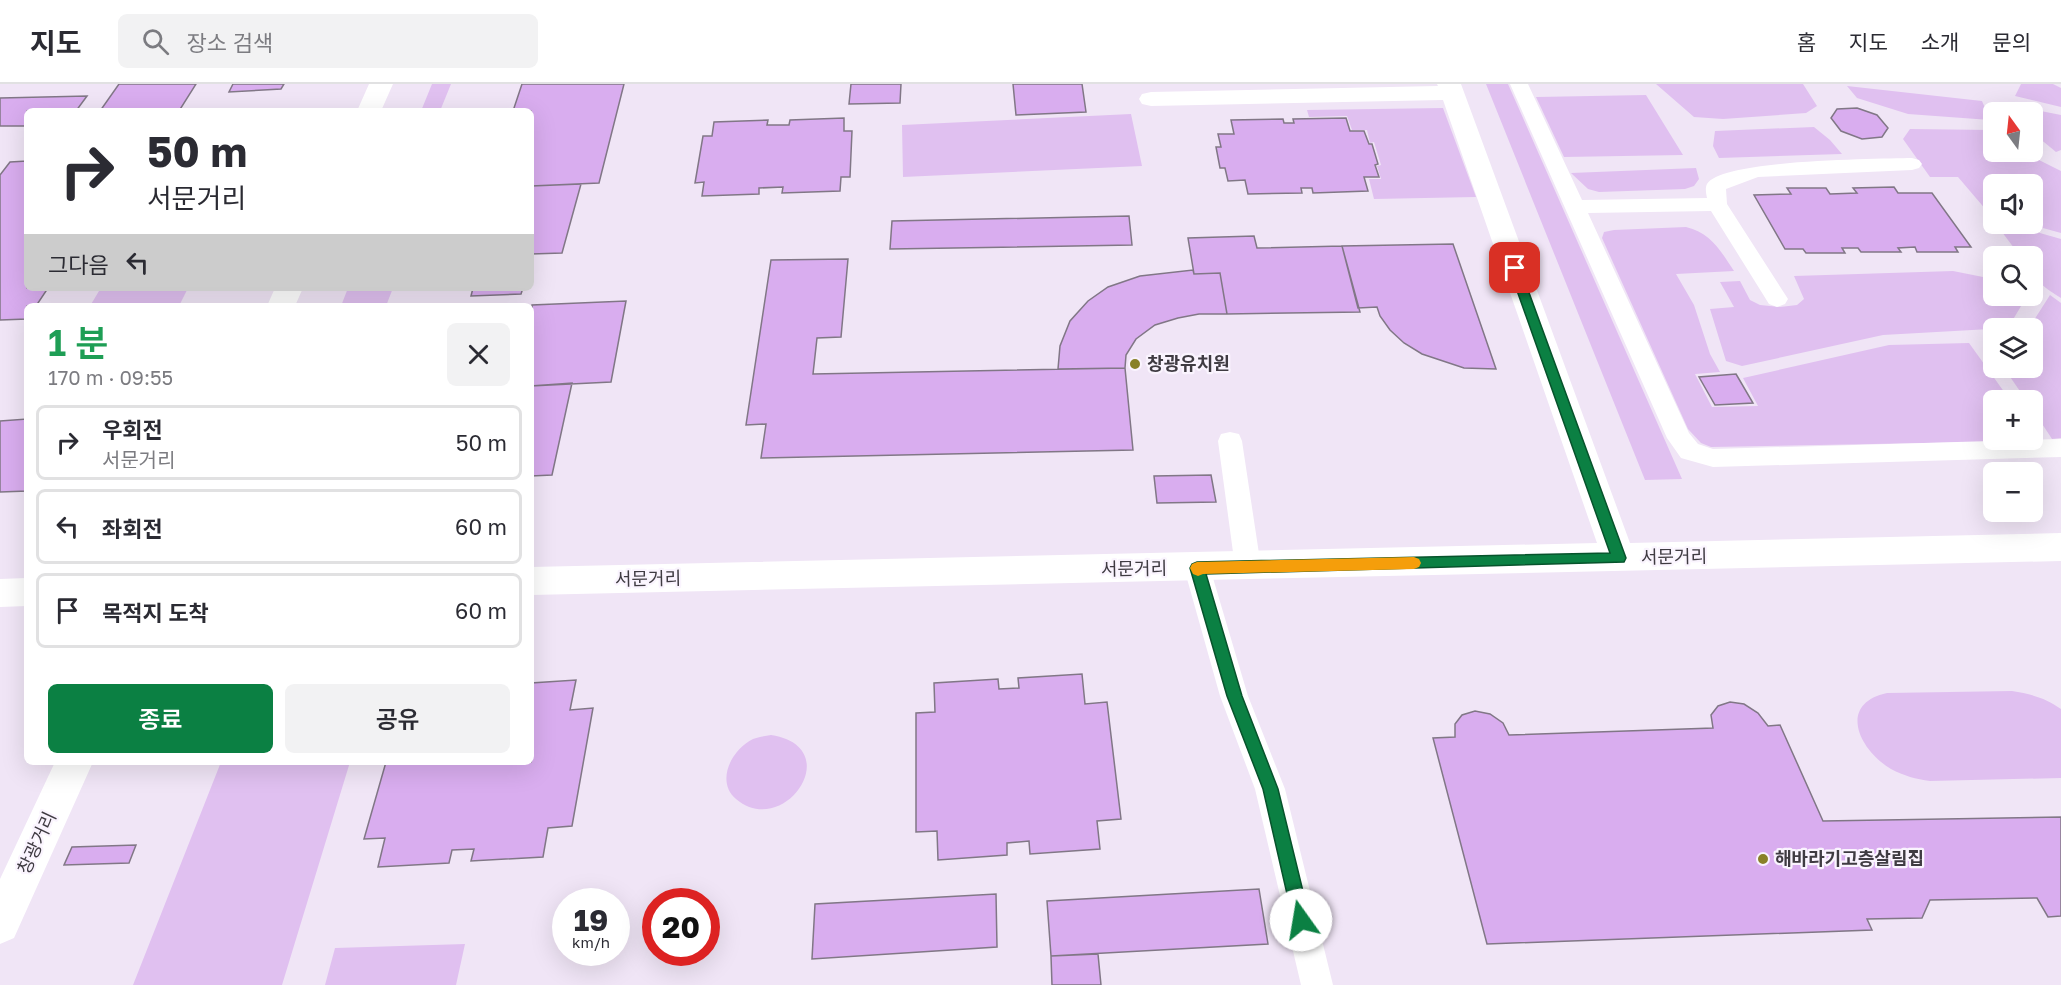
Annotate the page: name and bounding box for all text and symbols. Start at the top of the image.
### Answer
search box [118,14,538,68]
icon: search [139,25,172,58]
text: 지도 [30,26,82,59]
text: 장소 검색 [187,29,273,56]
text: 홈 [1797,29,1816,55]
text: 지도 [1849,29,1888,55]
text: 소개 [1921,29,1959,55]
text: 문의 [1992,29,2031,55]
north arrow [1983,102,2043,162]
map controls [1983,102,2043,522]
text: 50 m [147,126,247,176]
icon: right [48,132,126,210]
button: sound [1983,174,2043,234]
text: 서문거리 [147,182,246,214]
pin [1489,242,1540,293]
icon: left [121,246,154,279]
button: search [1983,246,2043,306]
text: 그다음 [48,251,109,278]
icon: arrive [1498,251,1531,284]
button: layers [1983,318,2043,378]
text: 1 분 [48,321,108,364]
button: close [447,323,510,386]
place label: 창광유치원 [1147,352,1230,374]
marker: 창광유치원 [1128,357,1142,371]
text: 170 m · 09:55 [48,365,173,389]
button: + [1983,390,2043,450]
text: 우회전 [102,416,163,443]
icon: right [51,426,84,459]
text: 50 m [456,429,507,456]
text: 서문거리 [102,447,176,471]
button: − [1983,462,2043,522]
icon: left [51,510,84,543]
text: 60 m [455,513,507,540]
text: 좌회전 [102,515,163,542]
street label: 서문거리 [1641,544,1707,568]
street label: 서문거리 [1101,556,1167,580]
street label: 서문거리 [615,566,681,590]
icon: arrive [51,594,84,627]
text: 60 m [455,597,507,624]
text: 목적지 도착 [102,599,209,626]
button: 종료 [48,684,273,753]
button: 공유 [285,684,510,753]
street label: 창광거리 [12,808,60,877]
place label: 해바라기고층살림집 [1775,847,1924,869]
marker: 해바라기고층살림집 [1756,852,1770,866]
speed limit sign: 20 [642,888,720,966]
position arrow [1269,888,1333,952]
text: 19 [574,902,608,938]
text: km/h [572,933,610,951]

